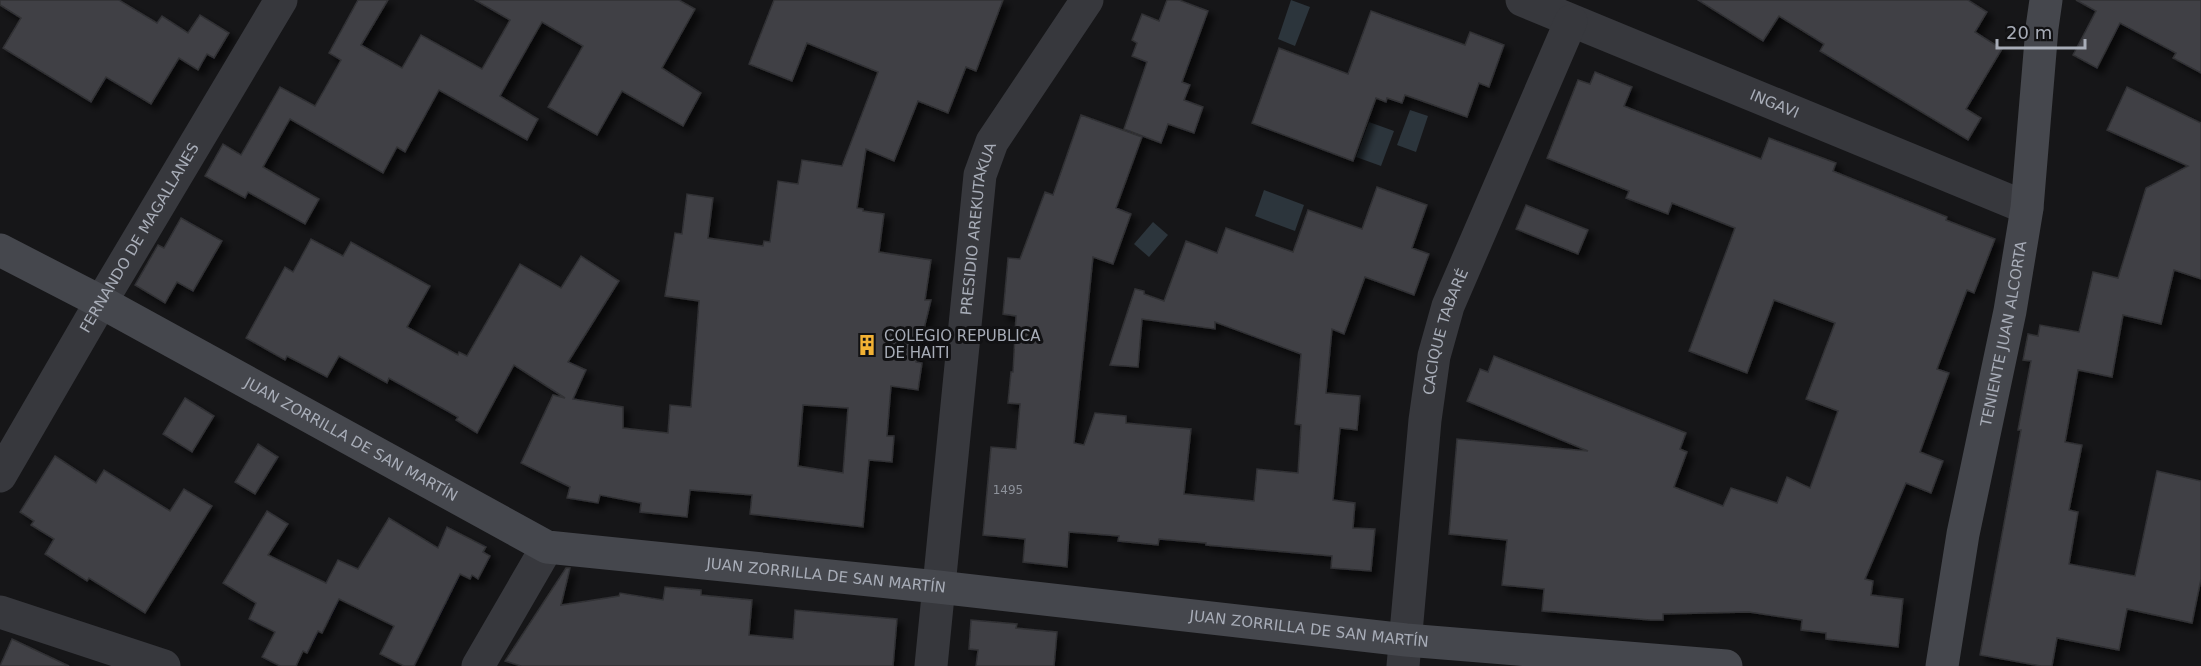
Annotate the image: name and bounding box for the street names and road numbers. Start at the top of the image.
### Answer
street label: INGAVI [1747,86,1802,122]
street label: PRESIDIO AREKUTAKUA [957,139,1000,316]
street label: FERNANDO DE MAGALLANES [76,140,203,336]
street label: TENIENTE JUAN ALCORTA [1977,239,2031,429]
street label: CACIQUE TABARÉ [1420,265,1472,396]
street label: JUAN ZORRILLA DE SAN MARTÍN [241,373,461,505]
street label: JUAN ZORRILLA DE SAN MARTÍN [705,554,947,597]
street label: JUAN ZORRILLA DE SAN MARTÍN [1188,606,1429,651]

